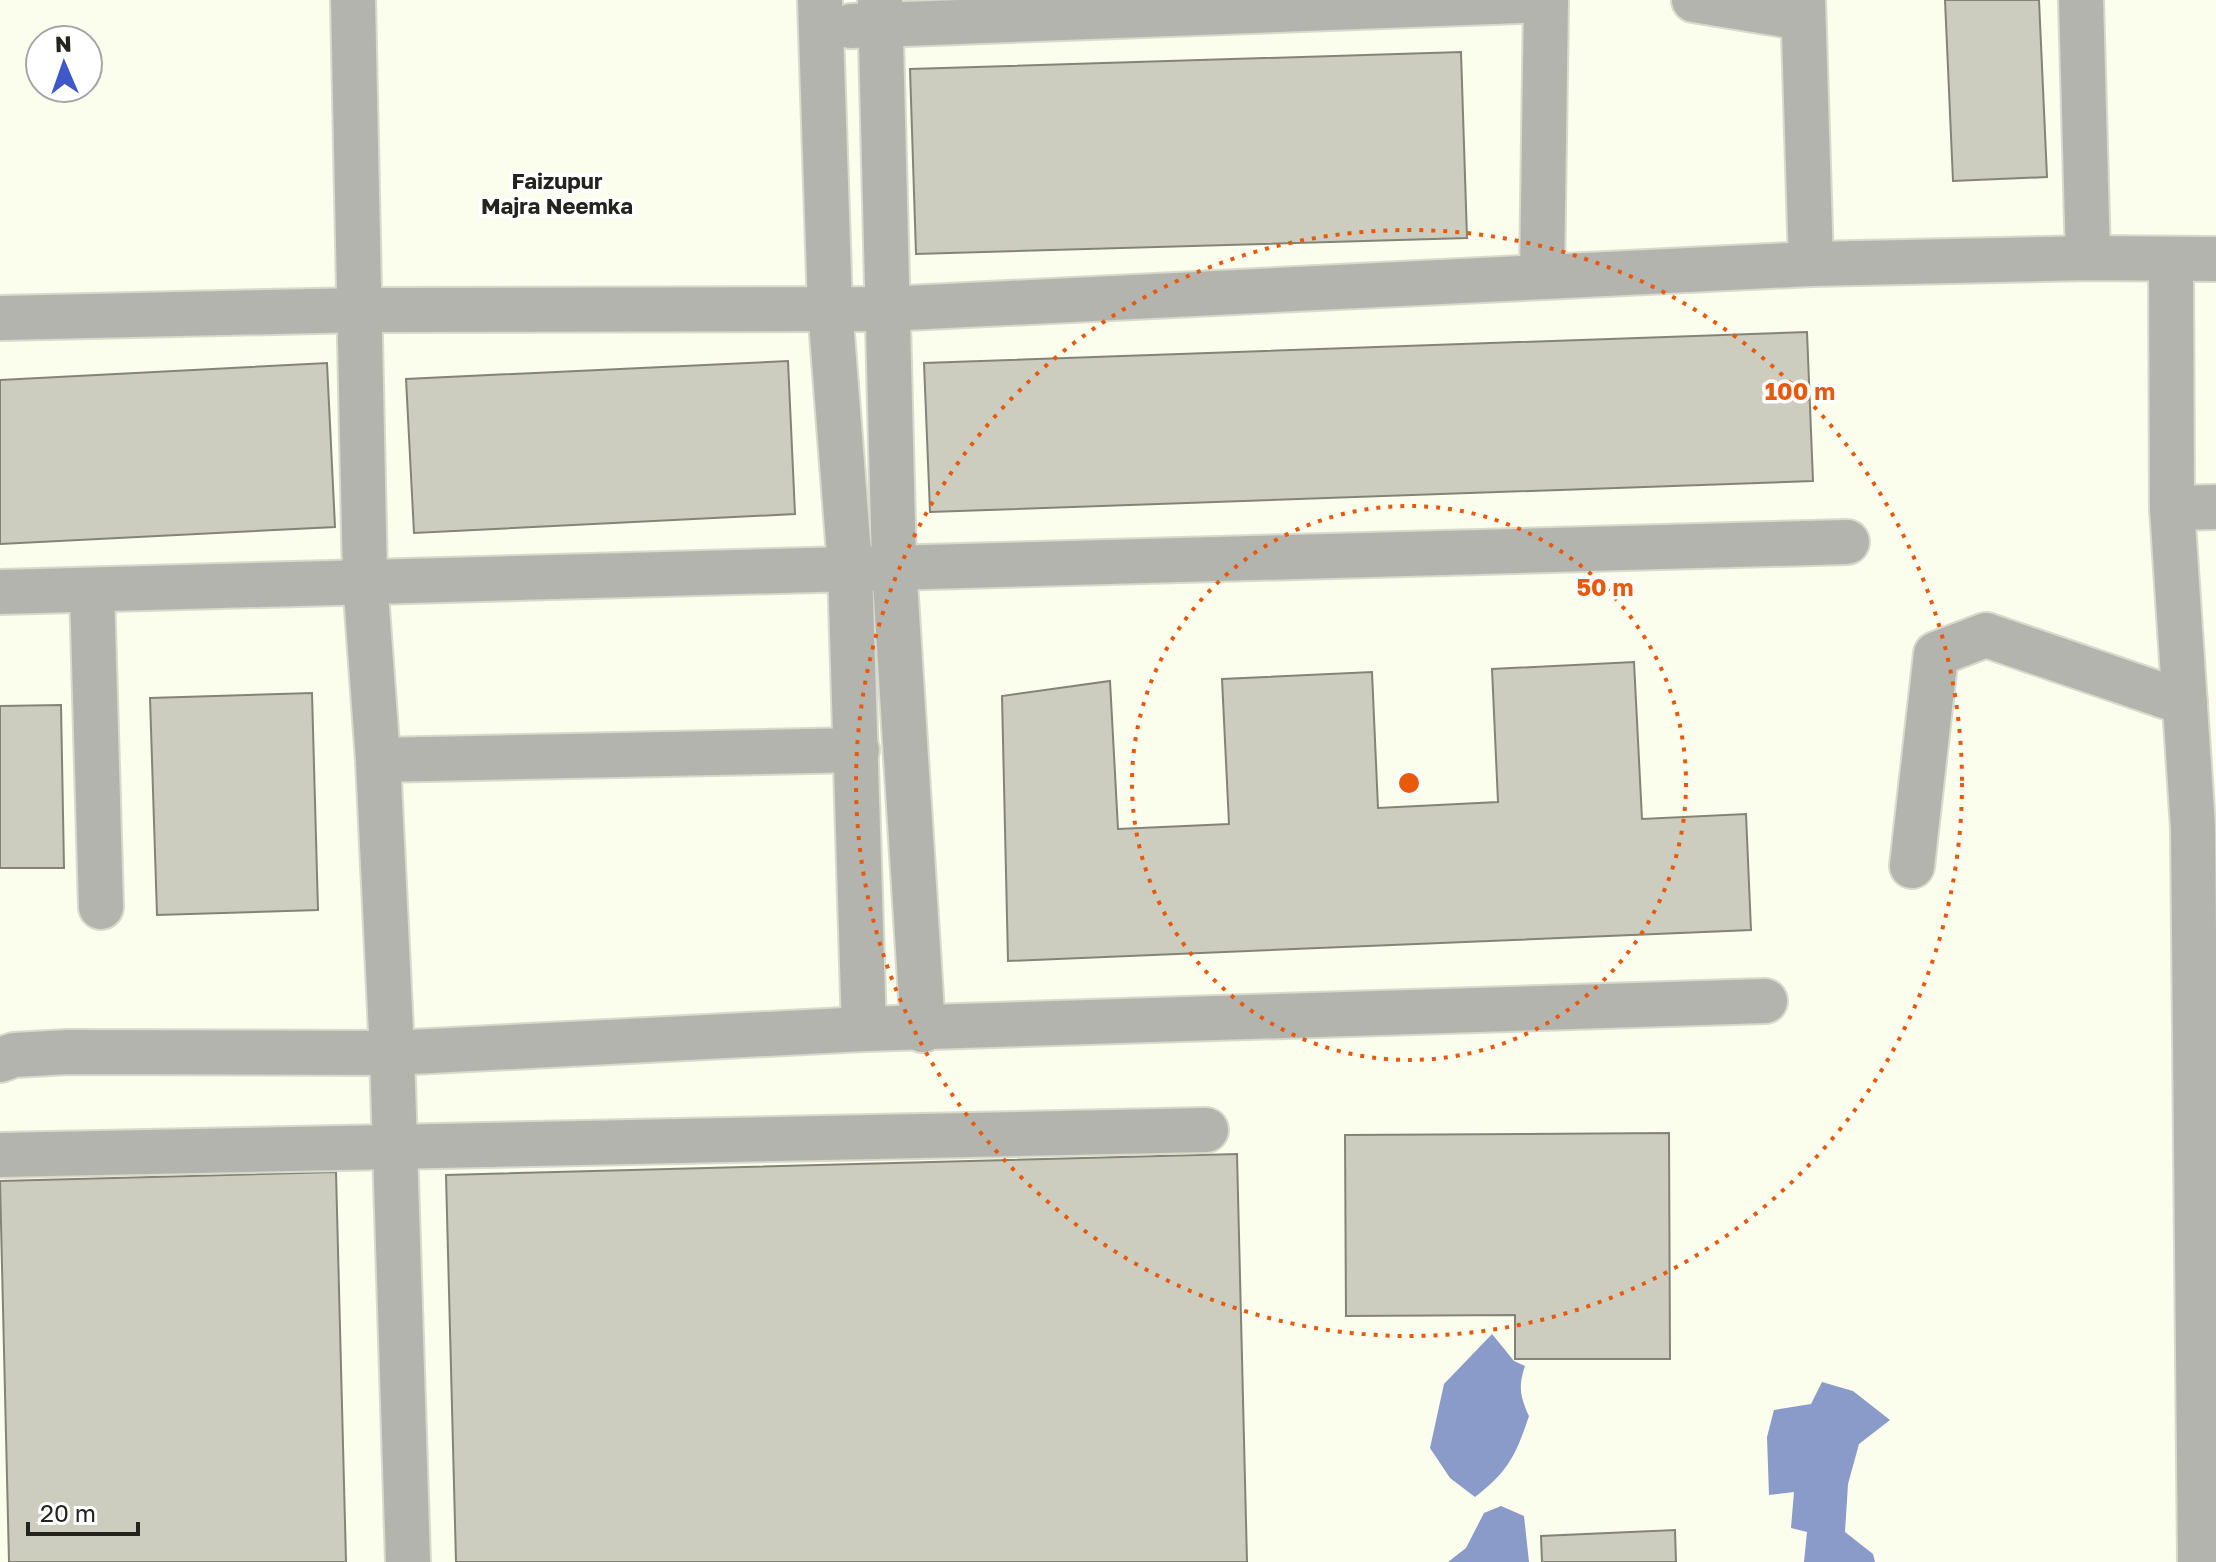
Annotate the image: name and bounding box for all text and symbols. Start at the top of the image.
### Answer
north arrow [24,24,104,104]
text: N [54,30,72,57]
district label: Faizupur Majra Neemka [481,167,633,219]
text: 100 m [1765,376,1835,405]
text: 50 m [1576,572,1634,601]
centre of rings [1395,769,1423,797]
scale bar [28,1486,138,1536]
text: 20 m [40,1498,96,1527]

